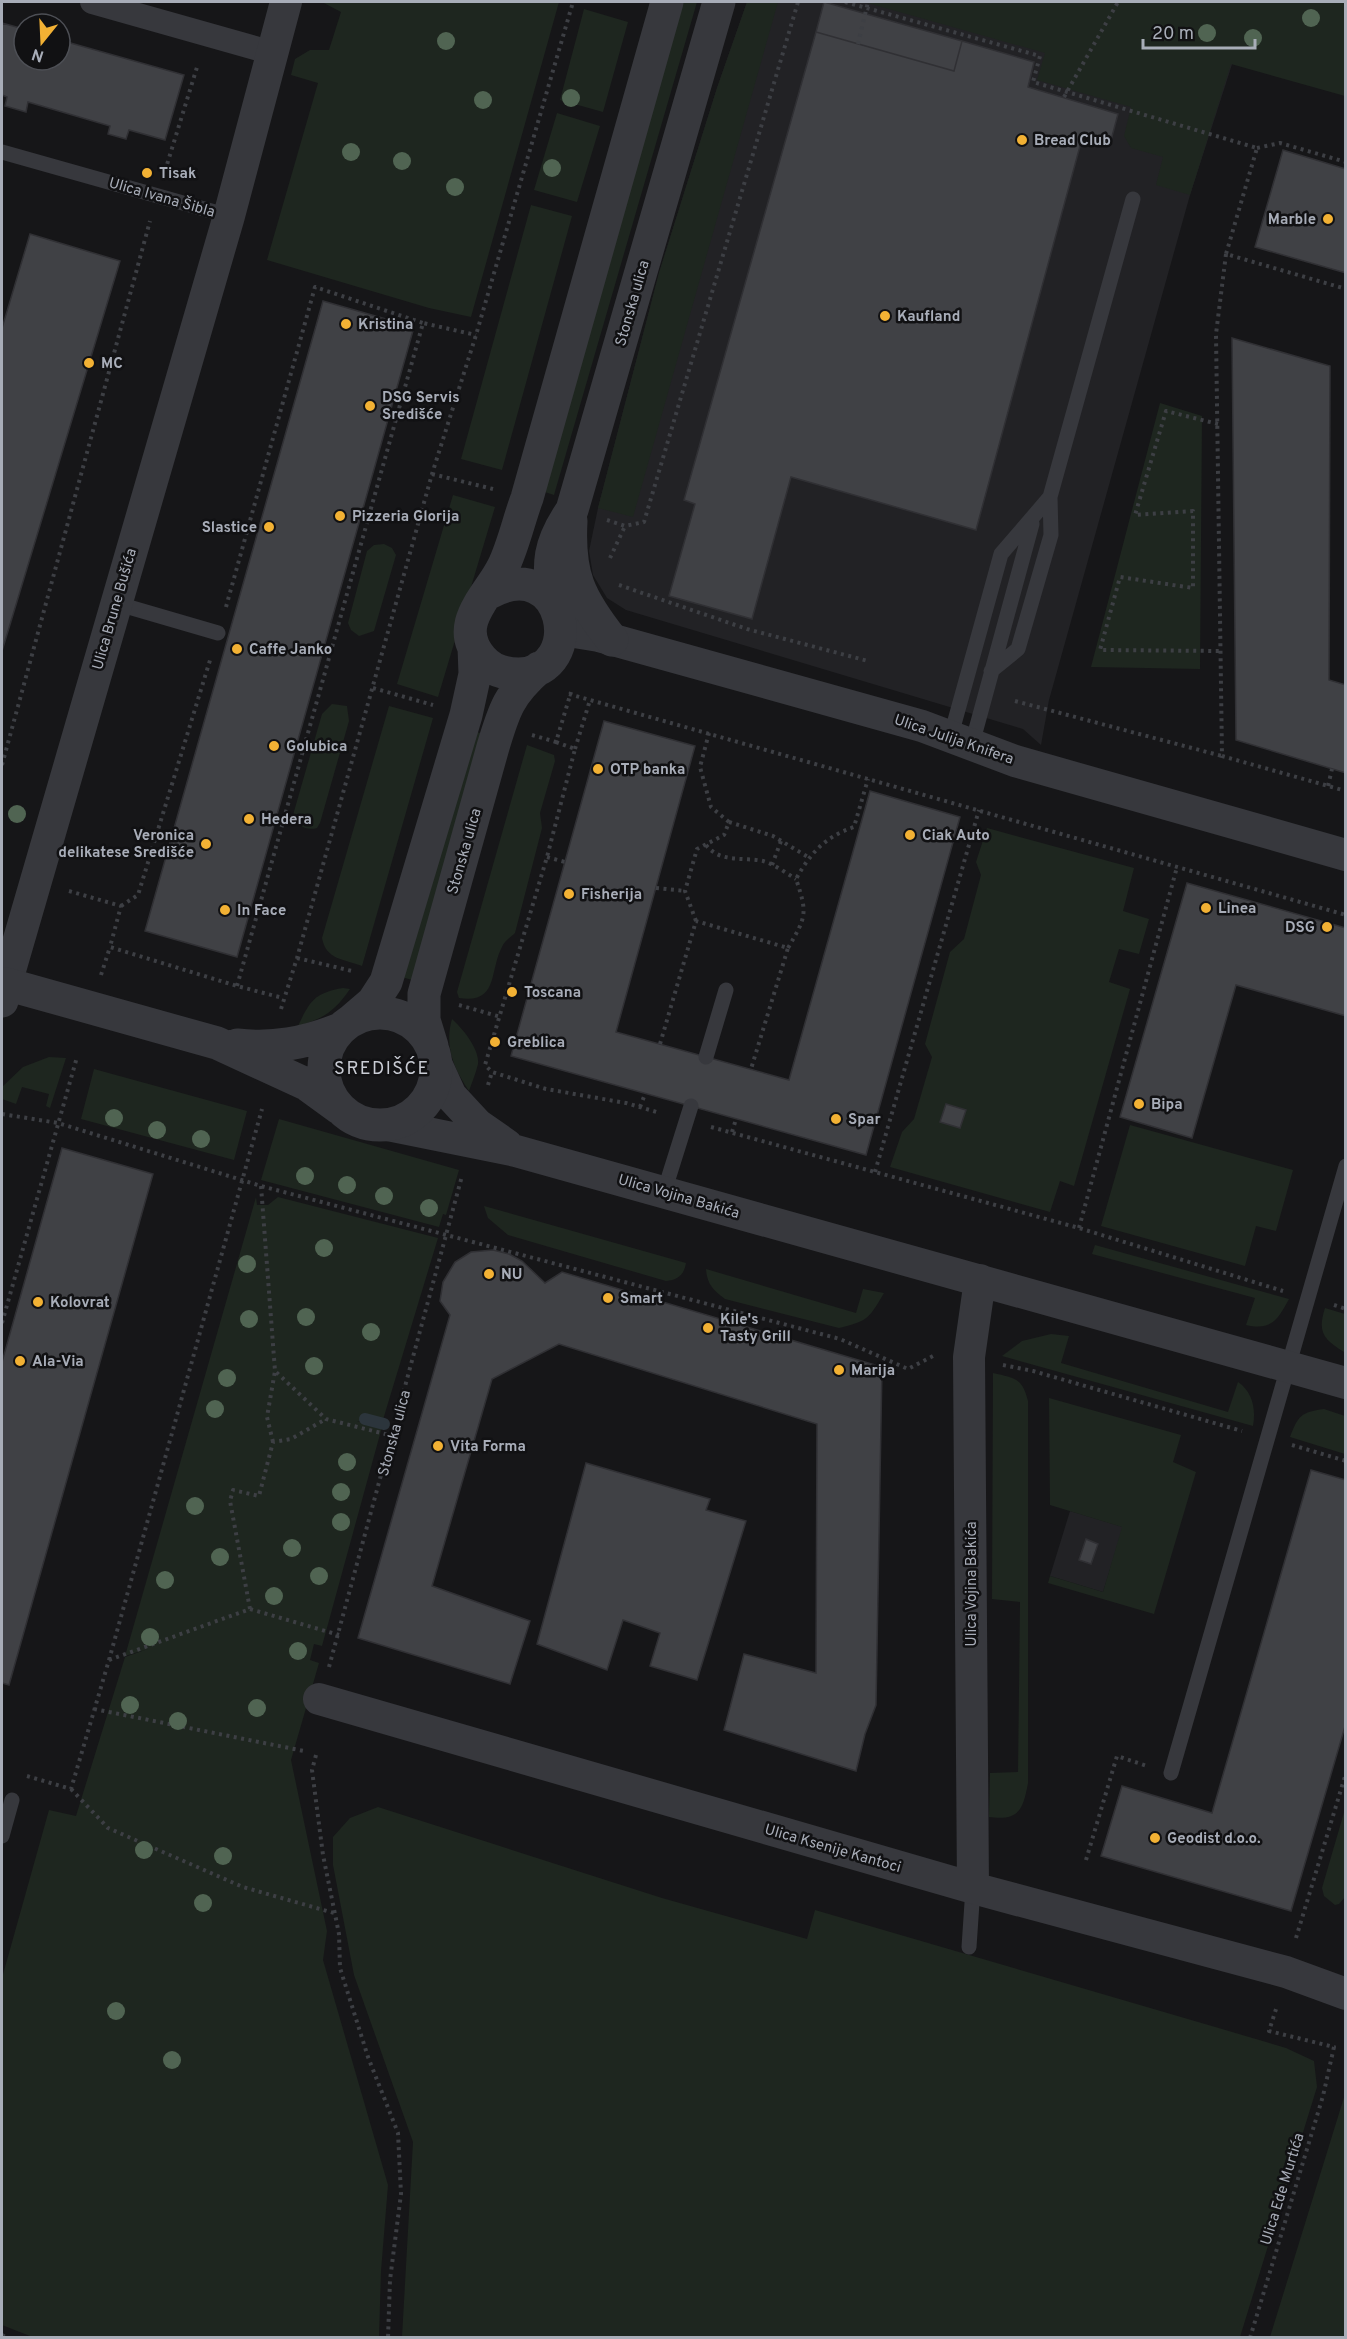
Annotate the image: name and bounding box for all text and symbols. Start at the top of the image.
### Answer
north arrow [12,12,72,72]
scale bar [1143,12,1256,50]
text: 20 m [1152,23,1194,46]
text: N [29,43,47,66]
place label: Bread Club [1034,132,1111,151]
marker: Bread Club [1015,133,1029,147]
place label: Tisak [159,165,196,184]
marker: Tisak [140,166,154,180]
street label: Ulica Ivana Šibla [106,172,217,223]
place label: Marble [1268,211,1316,230]
marker: Marble [1321,212,1335,226]
street label: Stonska ulica [612,258,655,349]
place label: Kaufland [897,308,960,327]
marker: Kaufland [878,309,892,323]
place label: Kristina [358,316,413,335]
marker: Kristina [339,317,353,331]
place label: MC [101,355,123,374]
marker: MC [82,356,96,370]
place label: DSG Servis Središće [382,389,460,425]
marker: DSG Servis Središće [363,399,377,413]
place label: Pizzeria Glorija [352,508,459,527]
marker: Pizzeria Glorija [333,509,347,523]
place label: Slastice [202,519,257,538]
marker: Slastice [262,520,276,534]
street label: Ulica Brune Bušića [89,546,142,672]
place label: Caffe Janko [249,641,332,660]
marker: Caffe Janko [230,642,244,656]
street label: Ulica Julija Knifera [891,711,1016,770]
place label: Golubica [286,738,347,757]
marker: Golubica [267,739,281,753]
place label: OTP banka [610,761,685,780]
marker: OTP banka [591,762,605,776]
street label: Stonska ulica [444,806,487,897]
place label: Hedera [261,811,312,830]
marker: Hedera [242,812,256,826]
place label: Veronica delikatese Središće [58,827,194,863]
place label: Ciak Auto [922,827,990,846]
marker: Ciak Auto [903,828,917,842]
marker: Veronica delikatese Središće [199,837,213,851]
place label: Fisherija [581,886,642,905]
marker: Fisherija [562,887,576,901]
place label: Linea [1218,900,1256,919]
marker: Linea [1199,901,1213,915]
place label: In Face [237,902,286,921]
marker: In Face [218,903,232,917]
place label: DSG [1285,919,1315,938]
marker: DSG [1320,920,1334,934]
place label: Toscana [524,984,581,1003]
marker: Toscana [505,985,519,999]
place label: Greblica [507,1034,565,1053]
marker: Greblica [488,1035,502,1049]
district label: SREDIŠĆE [334,1056,430,1081]
place label: Bipa [1151,1096,1183,1115]
marker: Bipa [1132,1097,1146,1111]
place label: Spar [848,1111,881,1130]
marker: Spar [829,1112,843,1126]
street label: Ulica Vojina Bakića [616,1171,741,1224]
place label: NU [501,1266,522,1285]
marker: NU [482,1267,496,1281]
place label: Smart [620,1290,663,1309]
marker: Smart [601,1291,615,1305]
place label: Kolovrat [50,1294,110,1313]
marker: Kolovrat [31,1295,45,1309]
place label: Kile's Tasty Grill [720,1311,791,1347]
marker: Kile's Tasty Grill [701,1321,715,1335]
place label: Ala-Via [32,1353,84,1372]
marker: Ala-Via [13,1354,27,1368]
place label: Marija [851,1362,895,1381]
marker: Marija [832,1363,846,1377]
street label: Stonska ulica [375,1388,416,1479]
place label: Vita Forma [450,1438,526,1457]
marker: Vita Forma [431,1439,445,1453]
street label: Ulica Vojina Bakića [963,1521,982,1647]
street label: Ulica Ksenije Kantoci [762,1821,903,1878]
place label: Geodist d.o.o. [1167,1830,1261,1849]
marker: Geodist d.o.o. [1148,1831,1162,1845]
street label: Ulica Ede Murtića [1257,2131,1310,2248]

